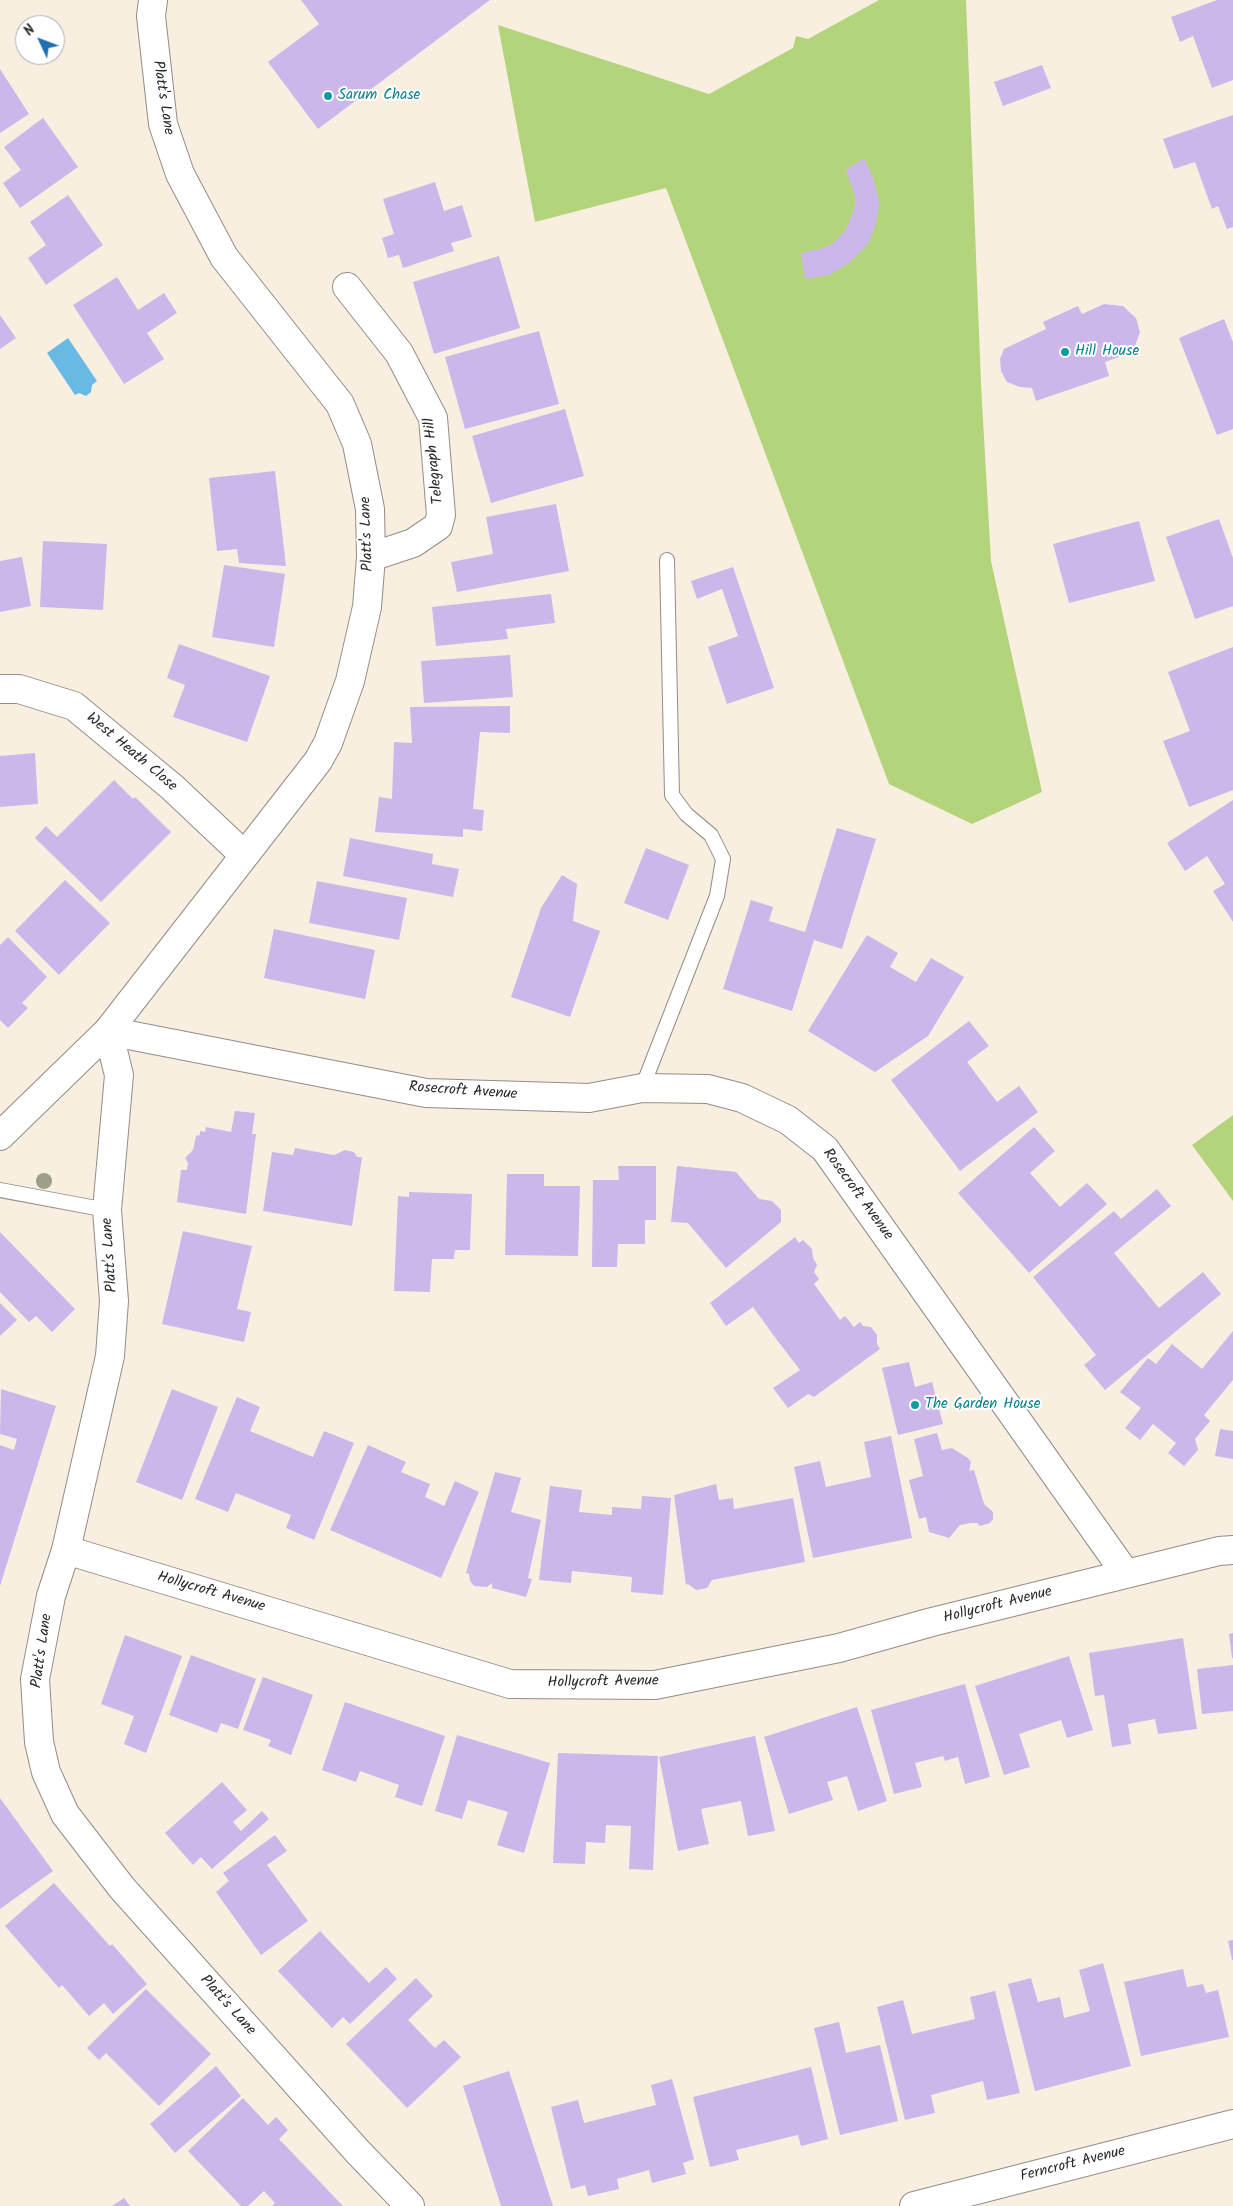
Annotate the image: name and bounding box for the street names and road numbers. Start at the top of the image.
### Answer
street label: Platt's Lane [147,60,177,136]
street label: Telegraph Hill [422,417,448,505]
street label: Platt's Lane [358,496,378,572]
street label: West Heath Close [82,710,180,796]
street label: Rosecroft Avenue [408,1079,518,1105]
street label: Rosecroft Avenue [818,1146,896,1244]
street label: Platt's Lane [99,1217,123,1293]
street label: Hollycroft Avenue [155,1569,267,1617]
street label: Hollycroft Avenue [942,1584,1054,1628]
street label: Platt's Lane [29,1613,57,1689]
street label: Hollycroft Avenue [547,1673,659,1693]
street label: Platt's Lane [195,1972,259,2040]
street label: Ferncroft Avenue [1019,2143,1127,2187]

